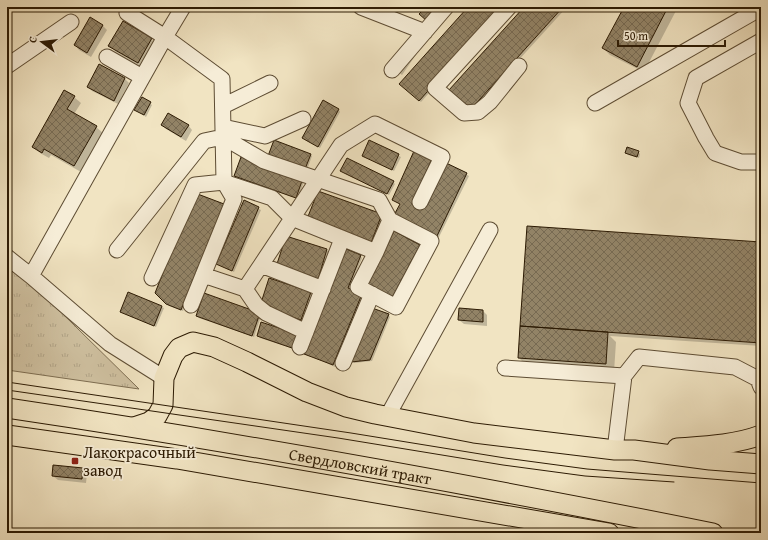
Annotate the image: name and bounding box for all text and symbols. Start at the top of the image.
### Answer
north arrow [22,22,62,62]
scale bar [618,22,725,48]
text: 50 m [624,27,648,44]
text: С [24,34,41,44]
place label: Лакокрасочный завод [83,440,196,482]
street label: Свердловский тракт [287,442,434,491]
marker: Лакокрасочный завод [70,456,80,466]

